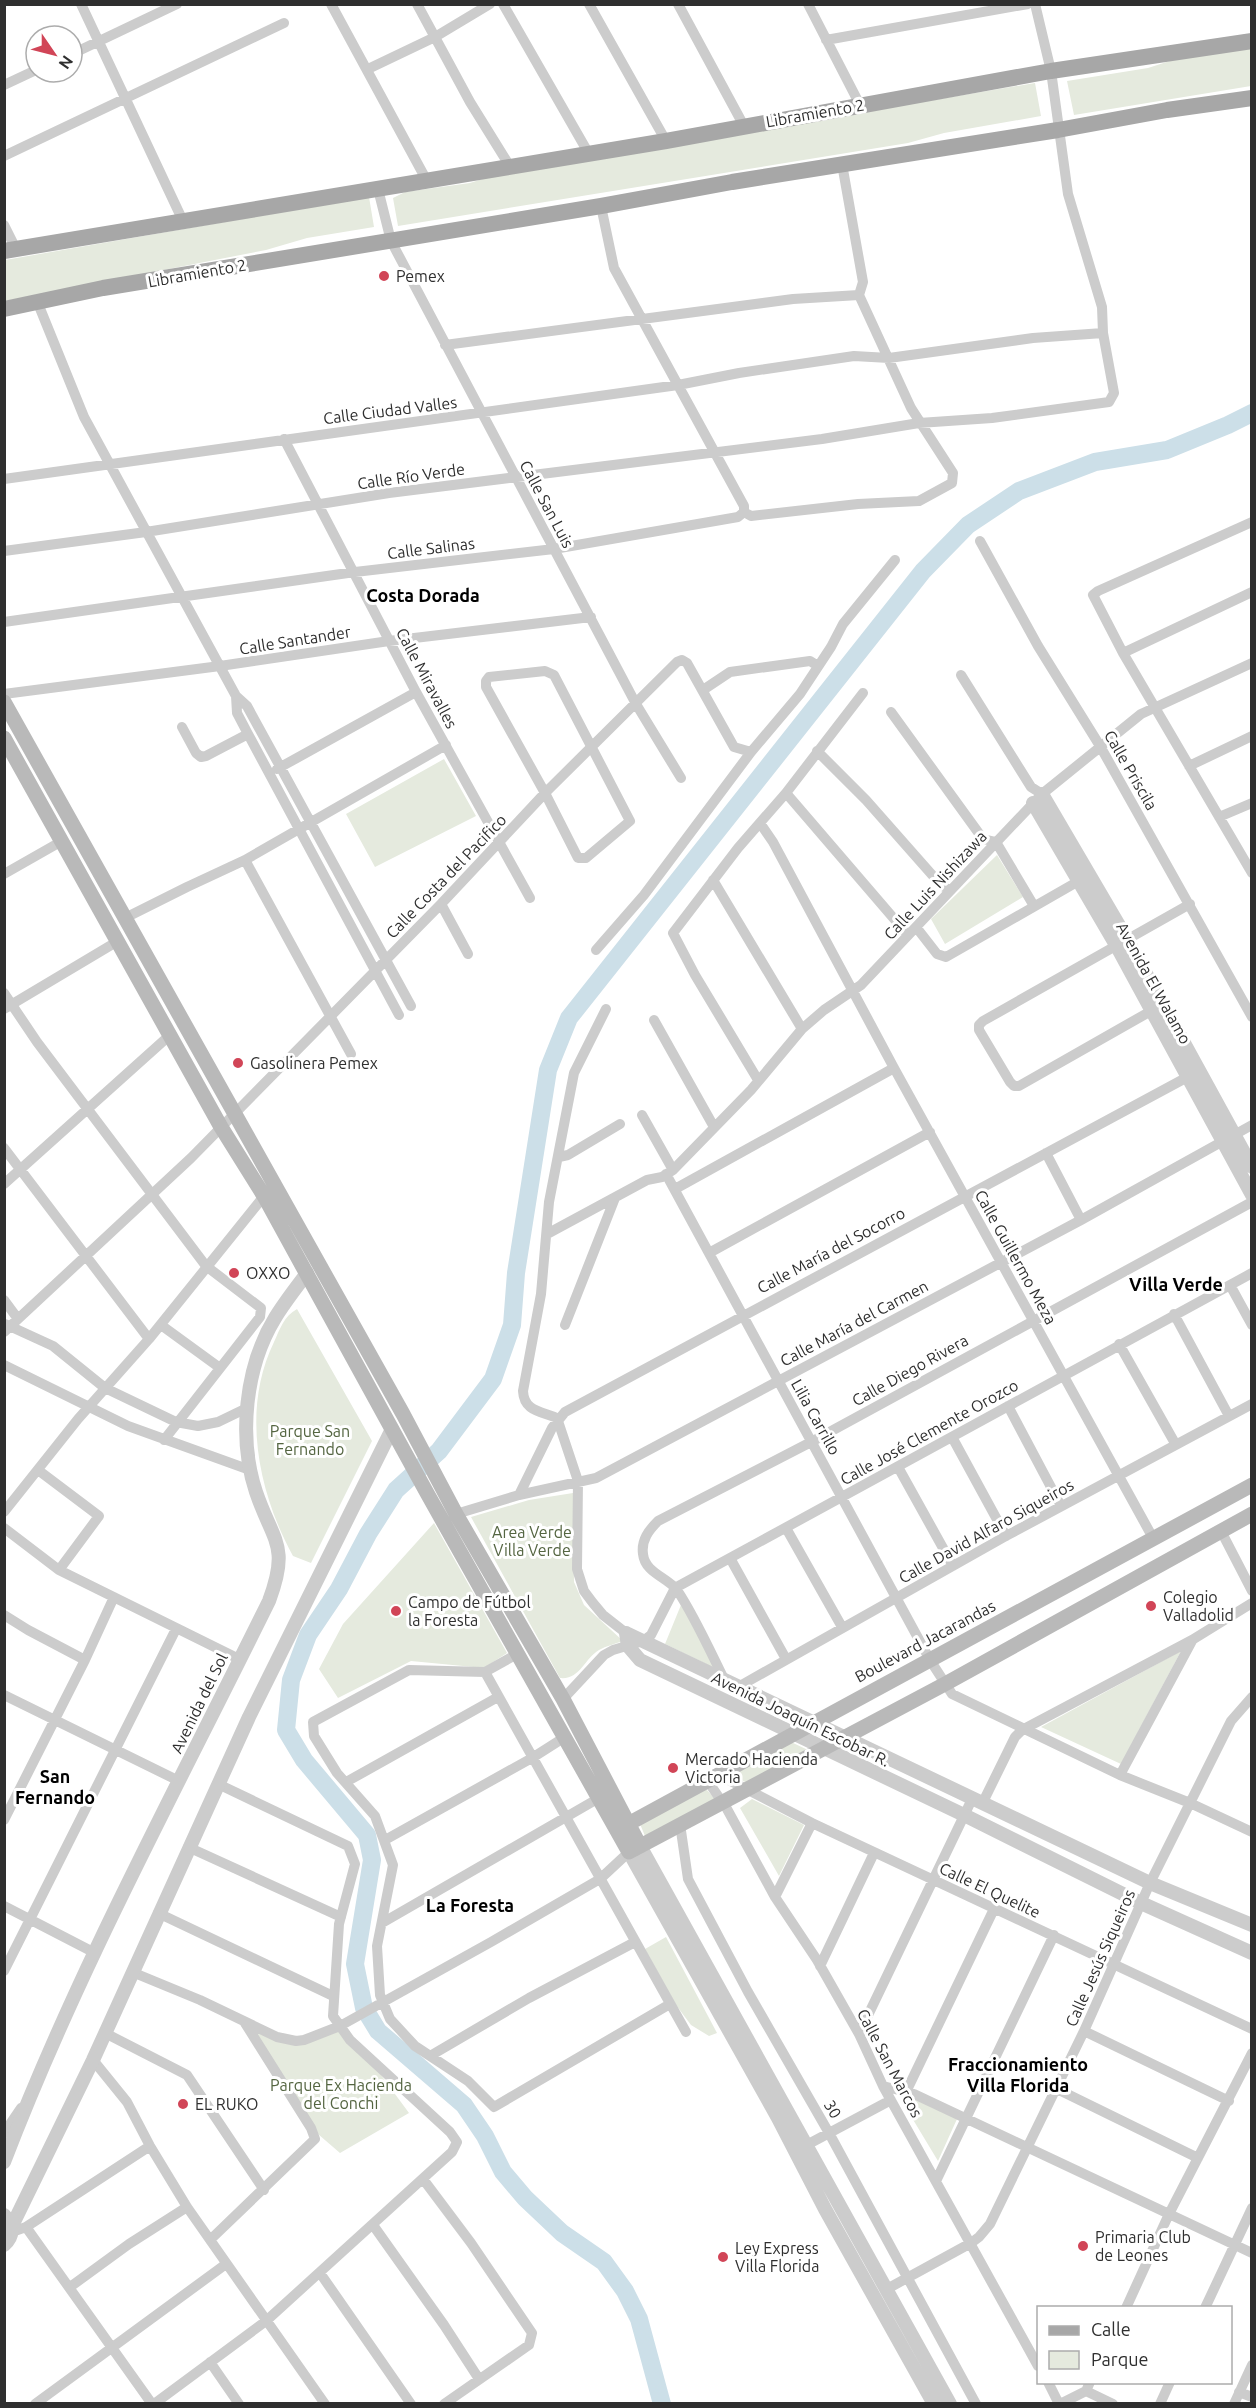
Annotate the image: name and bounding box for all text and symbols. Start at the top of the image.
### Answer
north arrow [24,24,84,84]
text: N [55,53,77,73]
street label: Libramiento 2 [764,95,866,131]
street label: Libramiento 2 [146,255,248,291]
place label: Pemex [396,267,445,285]
marker: Pemex [377,269,391,283]
street label: Calle Ciudad Valles [322,393,458,427]
street label: Calle San Luis [516,457,578,551]
street label: Calle Río Verde [356,460,466,492]
street label: Calle Salinas [386,534,476,562]
district label: Costa Dorada [366,585,480,605]
street label: Calle Santander [238,622,352,658]
street label: Calle Miravalles [393,625,461,731]
street label: Calle Priscila [1101,727,1161,813]
street label: Calle Costa del Pacifico [382,810,510,942]
street label: Calle Luis Nishizawa [880,827,990,943]
street label: Avenida El Walamo [1113,919,1195,1047]
place label: Gasolinera Pemex [250,1054,378,1072]
marker: Gasolinera Pemex [231,1056,245,1070]
street label: Calle Guillermo Meza [972,1187,1060,1327]
street label: Calle María del Socorro [754,1203,908,1297]
place label: OXXO [246,1264,290,1282]
marker: OXXO [227,1266,241,1280]
district label: Villa Verde [1129,1274,1223,1294]
street label: Calle María del Carmen [777,1276,931,1370]
street label: Calle Diego Rivera [849,1331,971,1409]
street label: Calle José Clemente Orozco [837,1375,1021,1489]
street label: Lilia Carrillo [788,1376,844,1458]
park label: Parque San Fernando [270,1422,350,1458]
street label: Calle David Alfaro Siqueiros [896,1475,1077,1587]
park label: Area Verde Villa Verde [492,1523,572,1559]
place label: Colegio Valladolid [1163,1588,1234,1624]
place label: Campo de Fútbol la Foresta [408,1593,531,1629]
street label: Boulevard Jacarandas [852,1596,998,1686]
marker: Colegio Valladolid [1144,1599,1158,1613]
marker: Campo de Fútbol la Foresta [389,1604,403,1618]
street label: Avenida del Sol [167,1650,231,1756]
street label: Avenida Joaquín Escobar R. [709,1668,893,1770]
place label: Mercado Hacienda Victoria [685,1750,818,1786]
marker: Mercado Hacienda Victoria [666,1761,680,1775]
district label: San Fernando [15,1766,95,1807]
street label: Calle El Quelite [937,1859,1043,1921]
street label: Calle Jesús Siqueiros [1062,1887,1138,2029]
district label: La Foresta [426,1895,514,1915]
street label: Calle San Marcos [854,2006,926,2120]
district label: Fraccionamiento Villa Florida [948,2054,1088,2095]
park label: Parque Ex Hacienda del Conchi [270,2076,412,2112]
place label: EL RUKO [195,2095,258,2113]
marker: EL RUKO [176,2097,190,2111]
street label: 30 [821,2097,845,2121]
place label: Primaria Club de Leones [1095,2228,1191,2264]
place label: Ley Express Villa Florida [735,2239,819,2275]
marker: Primaria Club de Leones [1076,2239,1090,2253]
marker: Ley Express Villa Florida [716,2250,730,2264]
legend [1037,2306,1232,2384]
text: Calle [1091,2319,1131,2339]
text: Parque [1091,2349,1148,2369]

